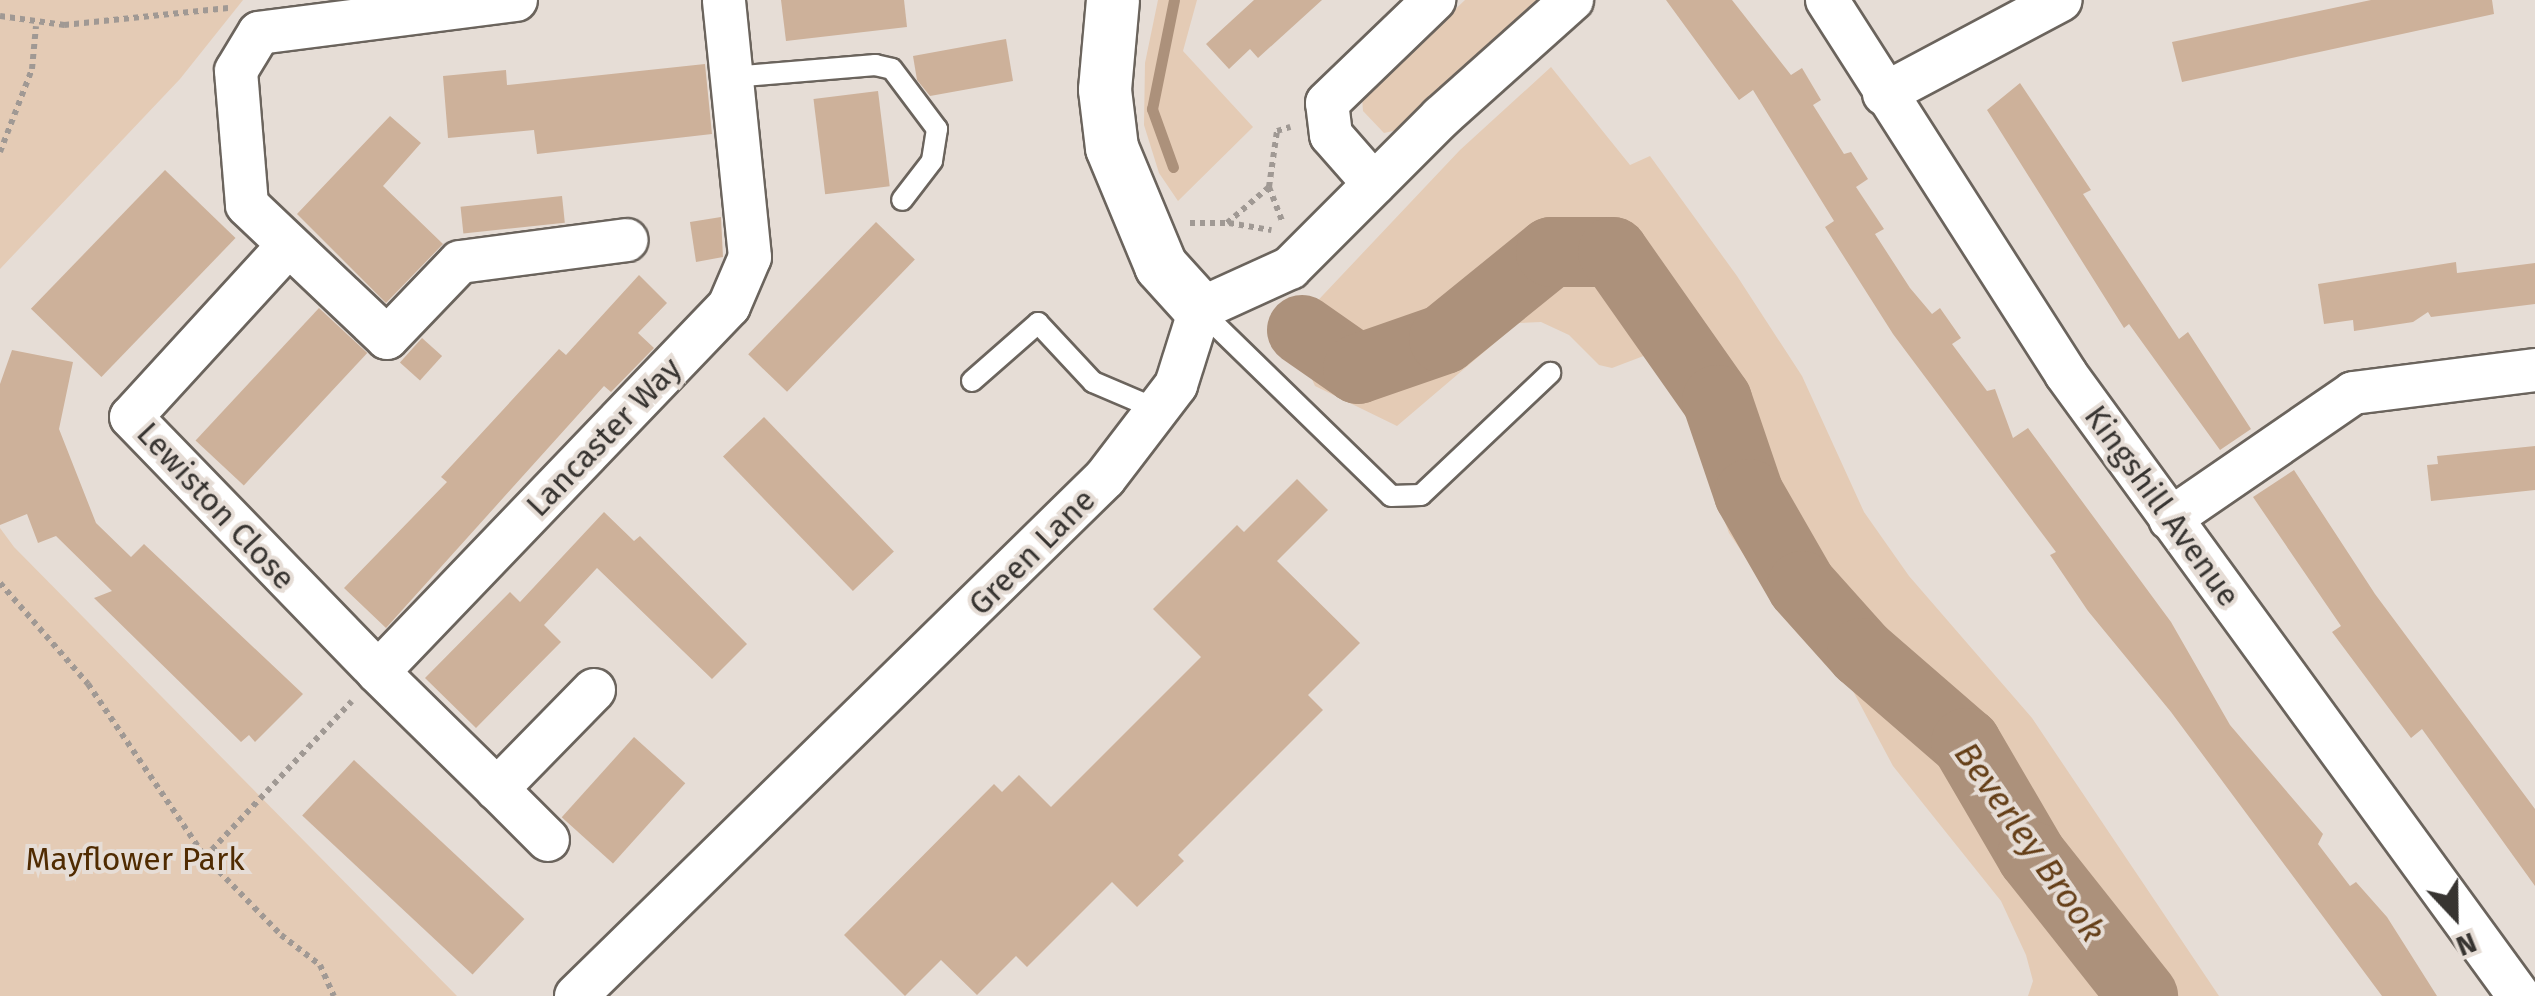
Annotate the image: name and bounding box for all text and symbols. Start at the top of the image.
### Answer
street label: Lancaster Way [519,349,689,525]
street label: Kingshill Avenue [2076,398,2248,614]
street label: Lewiston Close [129,415,303,597]
street label: Green Lane [961,481,1103,623]
water label: Beverley Brook [1946,734,2114,950]
park label: Mayflower Park [25,840,245,878]
north arrow [2405,866,2505,966]
text: N [2452,925,2481,963]

